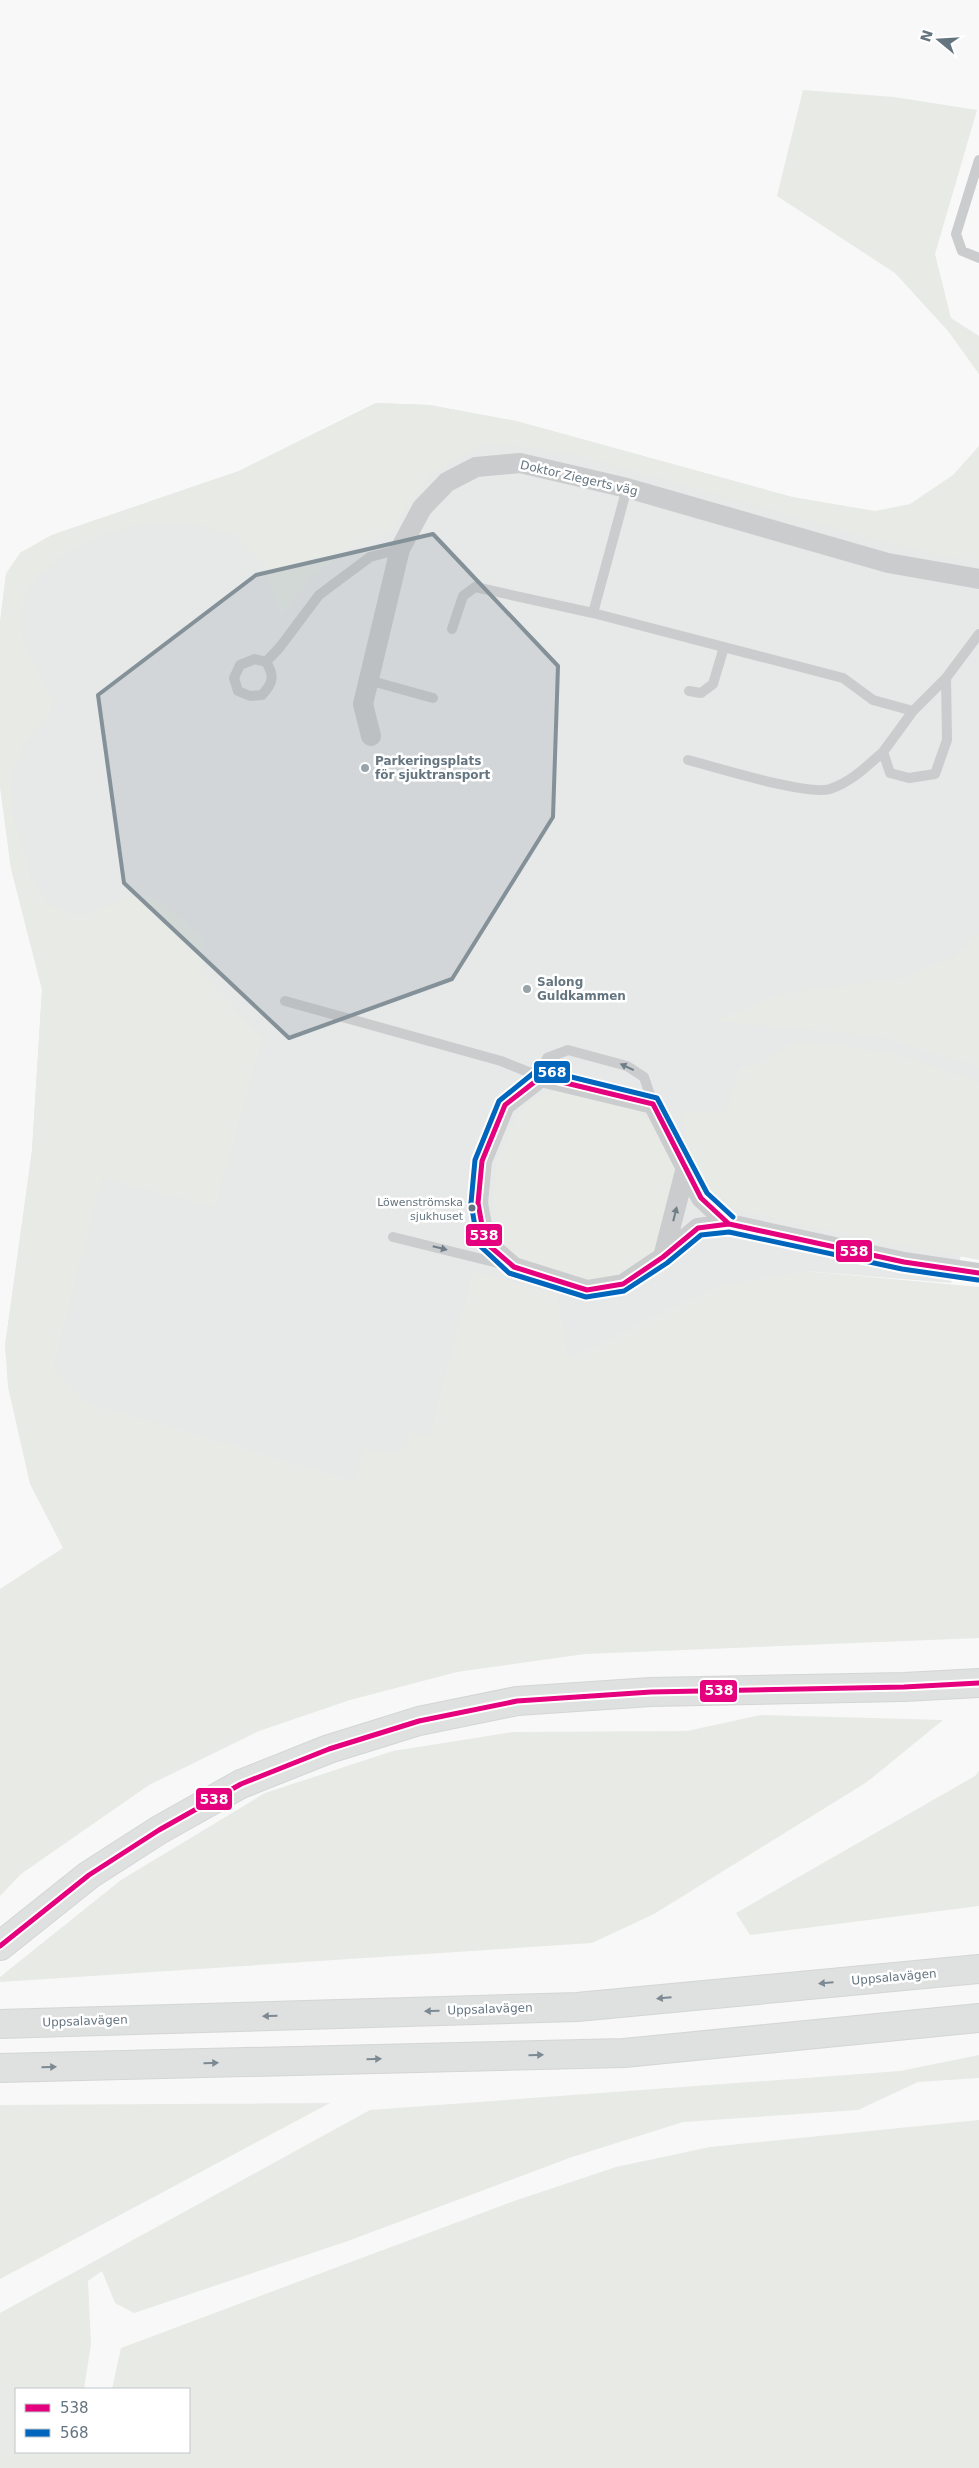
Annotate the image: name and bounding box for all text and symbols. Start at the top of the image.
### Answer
north arrow [914,15,964,65]
text: N [917,28,936,44]
street label: Doktor Ziegerts väg [519,458,639,498]
place label: Parkeringsplats för sjuktransport [375,754,491,782]
marker: Parkeringsplats för sjuktransport [359,762,371,774]
place label: Salong Guldkammen [537,975,626,1003]
marker: Salong Guldkammen [521,983,533,995]
line badge: 568 [533,1060,571,1084]
one-way arrow [620,1063,634,1071]
text: 568 [537,1064,567,1080]
place label: Löwenströmska sjukhuset [377,1196,464,1223]
marker: Löwenströmska sjukhuset [467,1203,477,1213]
one-way arrow [671,1207,679,1222]
line badge: 538 [465,1223,503,1247]
text: 538 [469,1227,499,1243]
line badge: 538 [835,1239,873,1263]
text: 538 [839,1243,869,1259]
one-way arrow [433,1245,448,1253]
line badge: 538 [699,1679,738,1703]
text: 538 [704,1682,734,1698]
line badge: 538 [195,1787,233,1811]
text: 538 [199,1791,229,1807]
street label: Uppsalavägen [851,1966,937,1988]
one-way arrow [818,1979,834,1987]
one-way arrow [656,1995,672,2003]
street label: Uppsalavägen [447,2001,533,2017]
one-way arrow [424,2007,440,2015]
one-way arrow [261,2012,277,2020]
street label: Uppsalavägen [42,2013,128,2029]
one-way arrow [528,2051,544,2059]
one-way arrow [366,2055,382,2063]
one-way arrow [203,2059,219,2067]
one-way arrow [41,2063,57,2071]
legend [15,2388,190,2453]
text: 538 [60,2399,89,2417]
text: 568 [60,2424,89,2442]

